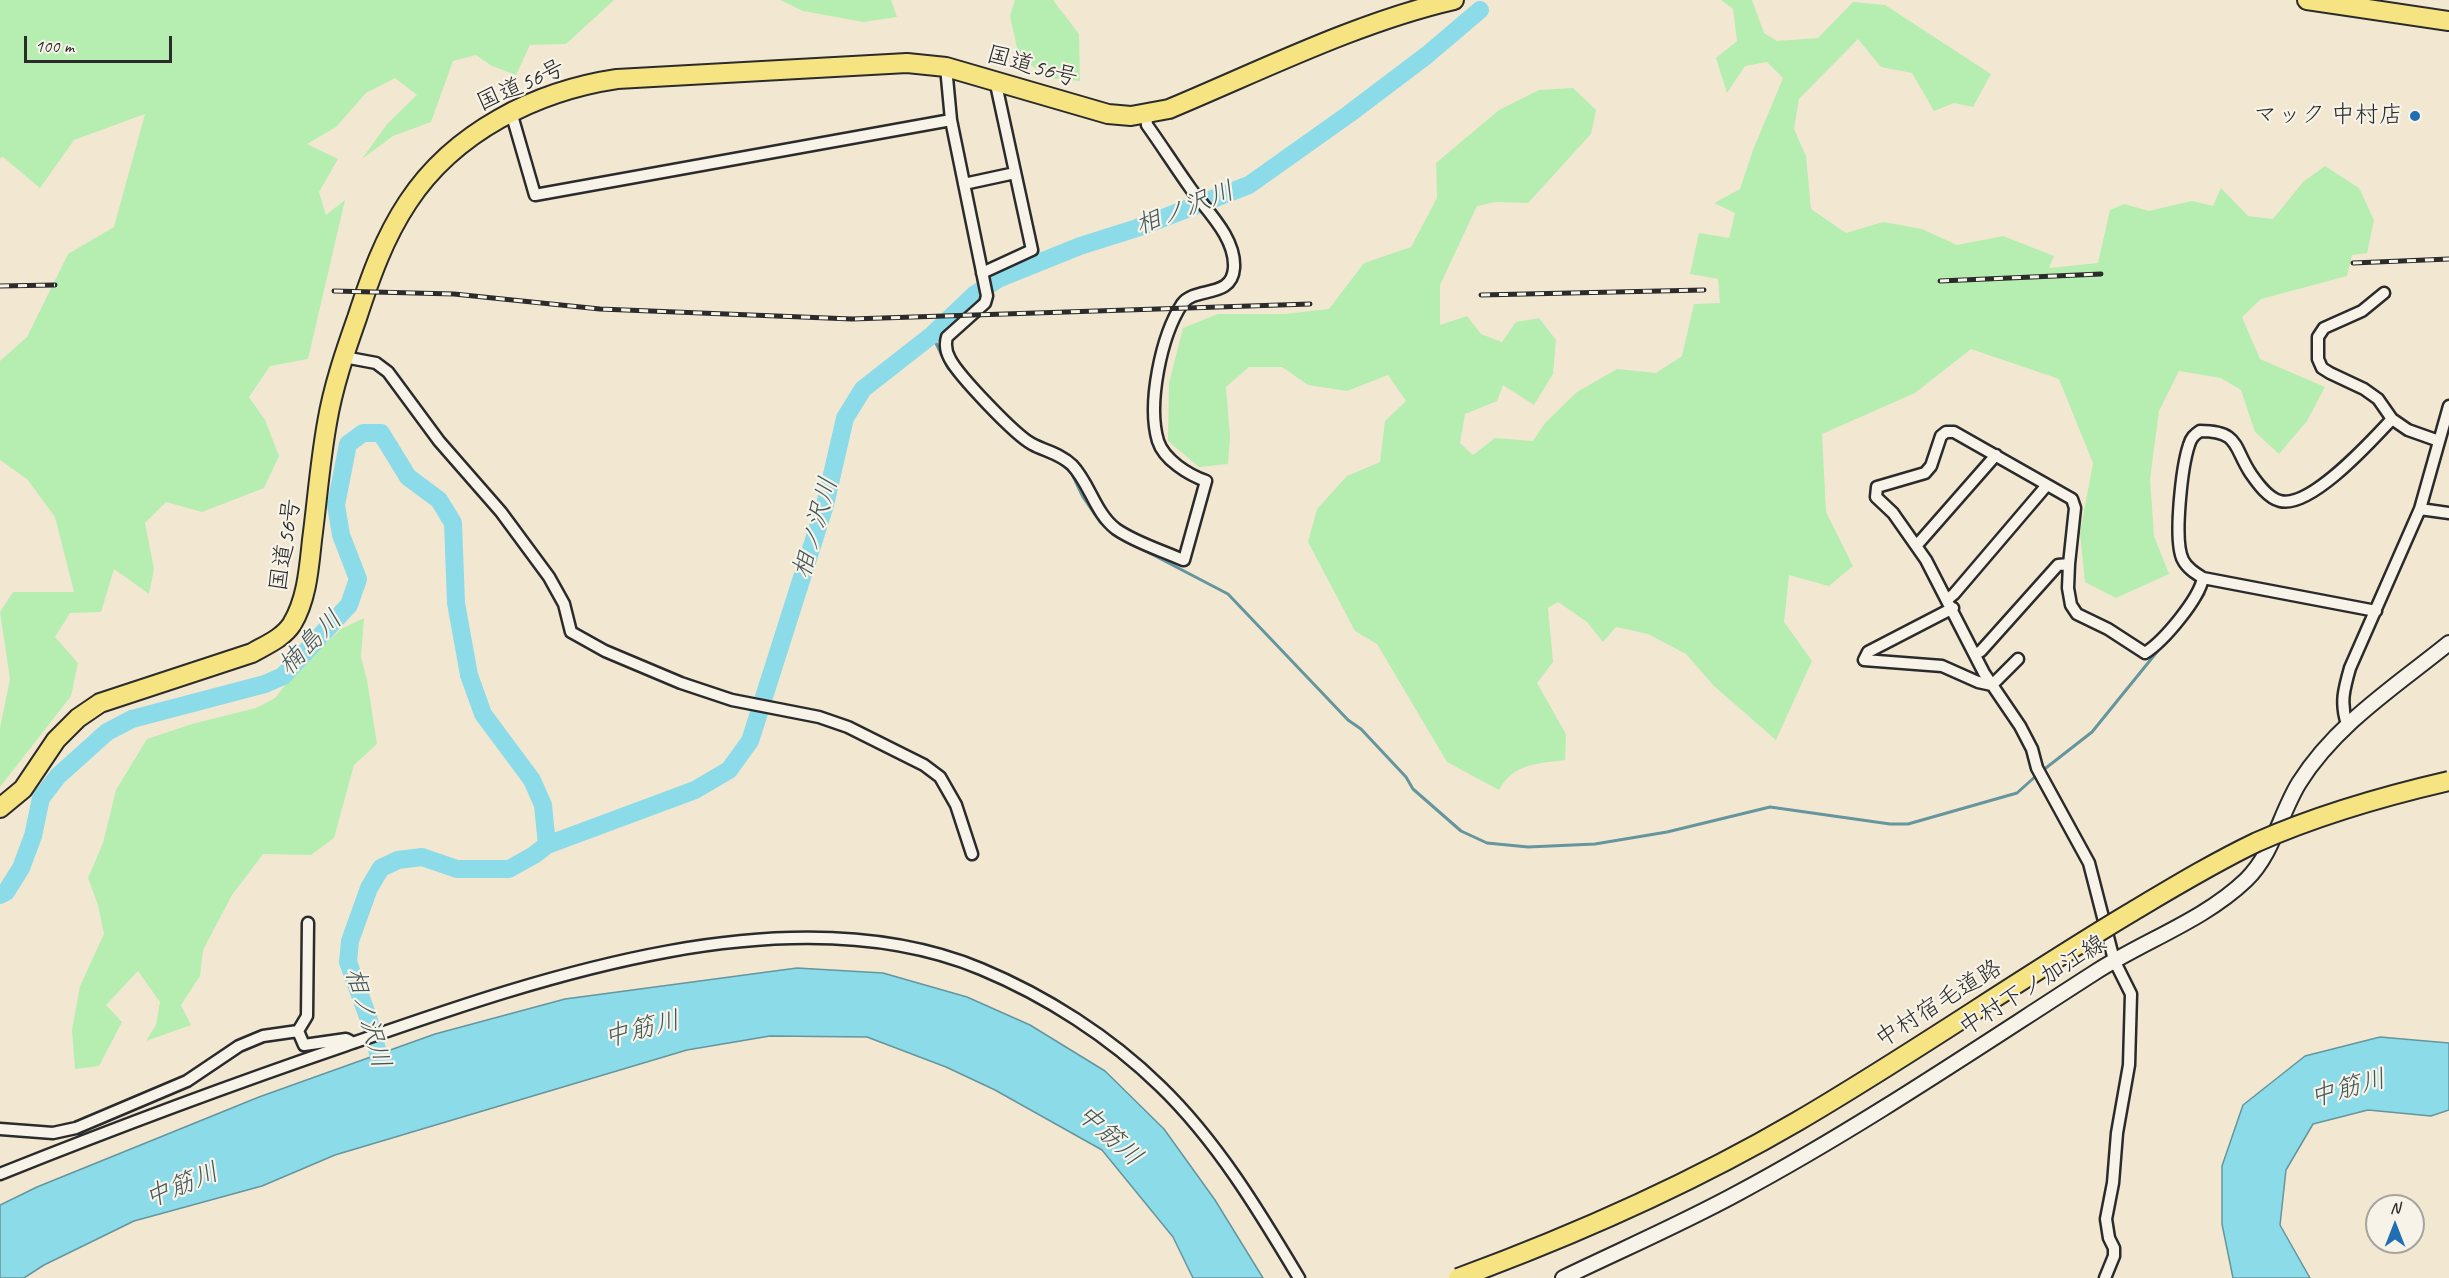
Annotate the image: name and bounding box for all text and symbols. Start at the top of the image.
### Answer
scale bar [27,24,176,62]
text: 100 m [35,35,74,57]
street label: 国道56号 [983,40,1081,94]
street label: 国道56号 [472,54,570,118]
place label: マック 中村店 [2253,102,2403,130]
marker: マック 中村店 [2408,109,2422,123]
water label: 相ノ沢川 [1131,176,1239,242]
water label: 相ノ沢川 [787,474,845,582]
street label: 国道56号 [264,497,308,593]
water label: 楠島川 [272,604,350,682]
street label: 中村下ノ加江線 [1954,929,2112,1043]
street label: 中村宿毛道路 [1870,954,2008,1054]
water label: 相ノ沢川 [338,964,396,1072]
water label: 中筋川 [600,1005,684,1055]
water label: 中筋川 [2306,1064,2390,1114]
water label: 中筋川 [1070,1098,1148,1174]
water label: 中筋川 [140,1157,224,1215]
north arrow [2365,1194,2425,1254]
text: N [2390,1198,2400,1218]

